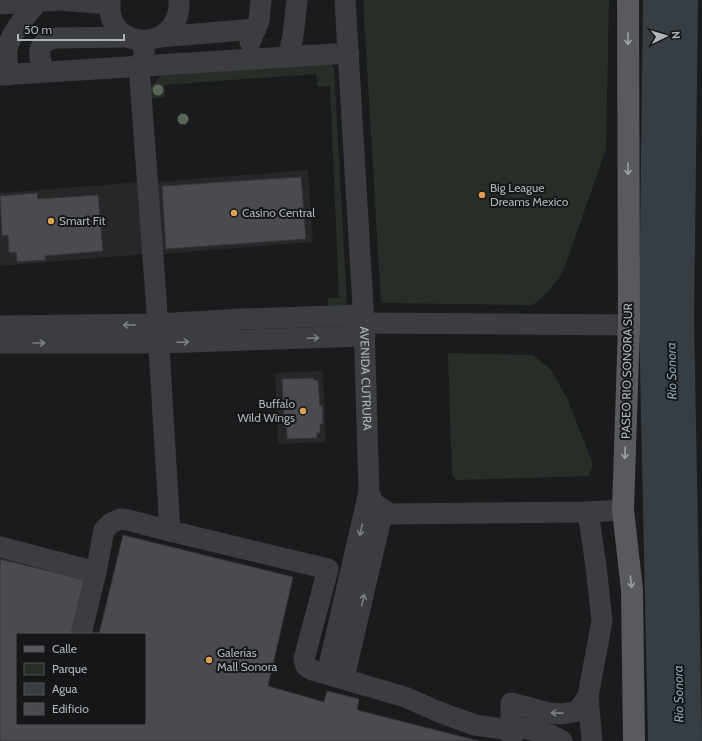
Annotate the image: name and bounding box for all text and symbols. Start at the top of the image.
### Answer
scale bar [18,16,124,42]
north arrow [646,16,686,56]
text: 50 m [24,22,52,37]
text: N [669,31,683,40]
one-way arrow [624,32,632,45]
one-way arrow [624,162,632,175]
place label: Big League Dreams Mexico [490,180,569,209]
marker: Big League Dreams Mexico [477,190,487,200]
place label: Casino Central [242,205,315,220]
marker: Casino Central [229,208,239,218]
place label: Smart Fit [59,213,106,228]
marker: Smart Fit [46,216,56,226]
street label: PASEO RIO SONORA SUR [618,302,635,439]
one-way arrow [123,321,136,329]
street label: AVENIDA CUTRURA [357,326,375,431]
one-way arrow [306,334,319,341]
one-way arrow [176,338,189,346]
one-way arrow [32,339,45,347]
water label: Rio Sonora [663,342,679,400]
place label: Buffalo Wild Wings [238,396,295,425]
marker: Buffalo Wild Wings [298,406,308,416]
one-way arrow [621,446,629,459]
one-way arrow [356,524,364,537]
one-way arrow [627,576,635,589]
one-way arrow [359,593,367,606]
legend [16,633,146,725]
text: Calle [52,641,77,656]
place label: Galerías Mall Sonora [217,645,277,674]
marker: Galerías Mall Sonora [204,655,214,665]
text: Parque [52,661,87,676]
water label: Rio Sonora [670,665,686,723]
text: Agua [52,681,78,696]
text: Edificio [52,701,89,716]
one-way arrow [551,709,564,717]

